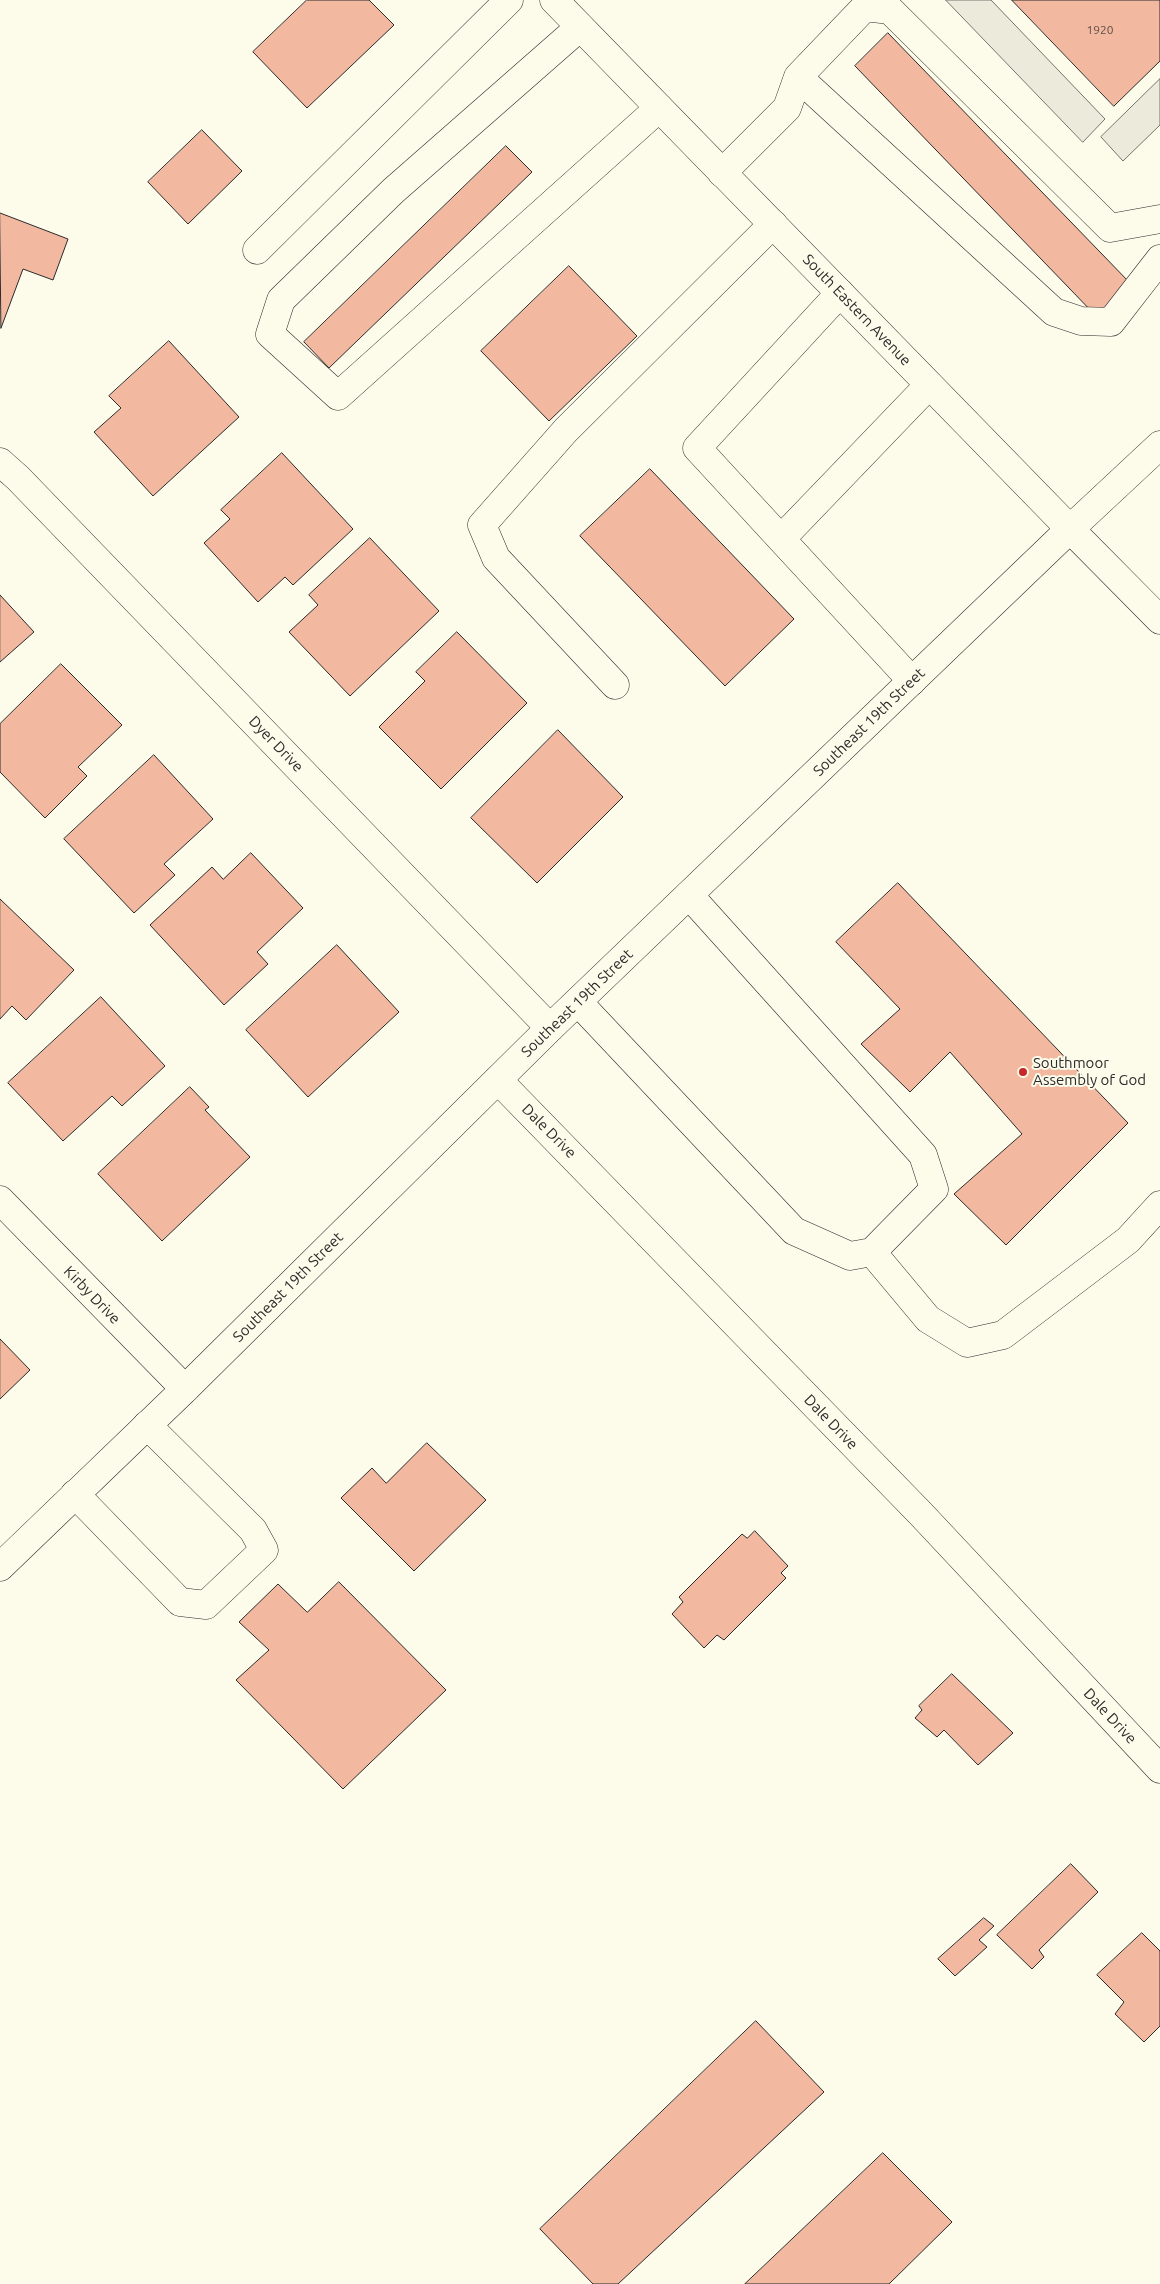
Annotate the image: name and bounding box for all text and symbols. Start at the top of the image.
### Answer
house number: 1920 [1086,23,1114,37]
street label: South Eastern Avenue [799,250,915,370]
street label: Southeast 19th Street [809,664,929,780]
street label: Dyer Drive [245,712,307,776]
street label: Southeast 19th Street [517,945,637,1061]
place label: Southmoor Assembly of God [1033,1054,1146,1089]
marker: Southmoor Assembly of God [1017,1066,1029,1078]
street label: Dale Drive [518,1100,580,1162]
street label: Southeast 19th Street [229,1228,347,1346]
street label: Kirby Drive [60,1262,124,1328]
street label: Dale Drive [800,1391,862,1453]
street label: Dale Drive [1080,1684,1140,1748]

